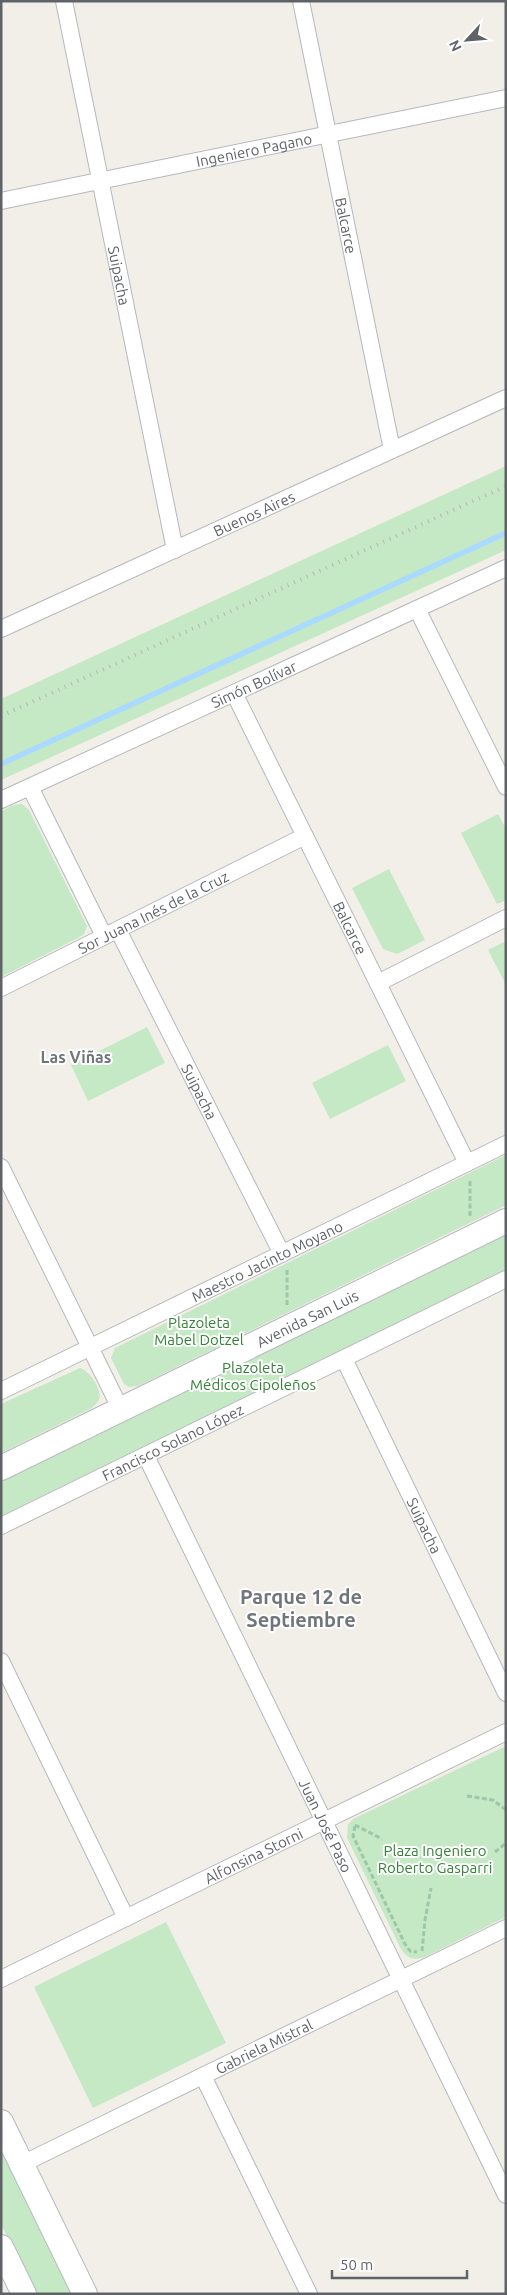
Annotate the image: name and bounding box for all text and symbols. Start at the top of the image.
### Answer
north arrow [442,15,492,65]
text: N [446,37,465,54]
street label: Ingeniero Pagano [194,129,313,170]
street label: Balcarce [333,196,360,255]
street label: Suipacha [105,244,134,306]
street label: Buenos Aires [210,487,297,539]
street label: Simón Bolívar [208,657,299,711]
street label: Sor Juana Inés de la Cruz [75,867,231,957]
street label: Balcarce [330,899,371,957]
district label: Las Viñas [41,1048,111,1066]
street label: Suipacha [179,1061,221,1122]
street label: Maestro Jacinto Moyano [189,1217,345,1305]
street label: Avenida San Luis [254,1286,361,1350]
park label: Plazoleta Mabel Dotzel [154,1314,244,1348]
park label: Plazoleta Médicos Cipoleños [190,1359,316,1393]
street label: Francisco Solano López [99,1400,246,1484]
street label: Suipacha [404,1495,445,1556]
district label: Parque 12 de Septiembre [240,1585,362,1631]
street label: Juan José Paso [296,1776,356,1875]
street label: Alfonsina Storni [202,1824,305,1887]
park label: Plaza Ingeniero Roberto Gasparri [378,1842,492,1876]
street label: Gabriela Mistral [213,2015,315,2077]
scale bar [332,2248,467,2280]
text: 50 m [340,2256,373,2273]

